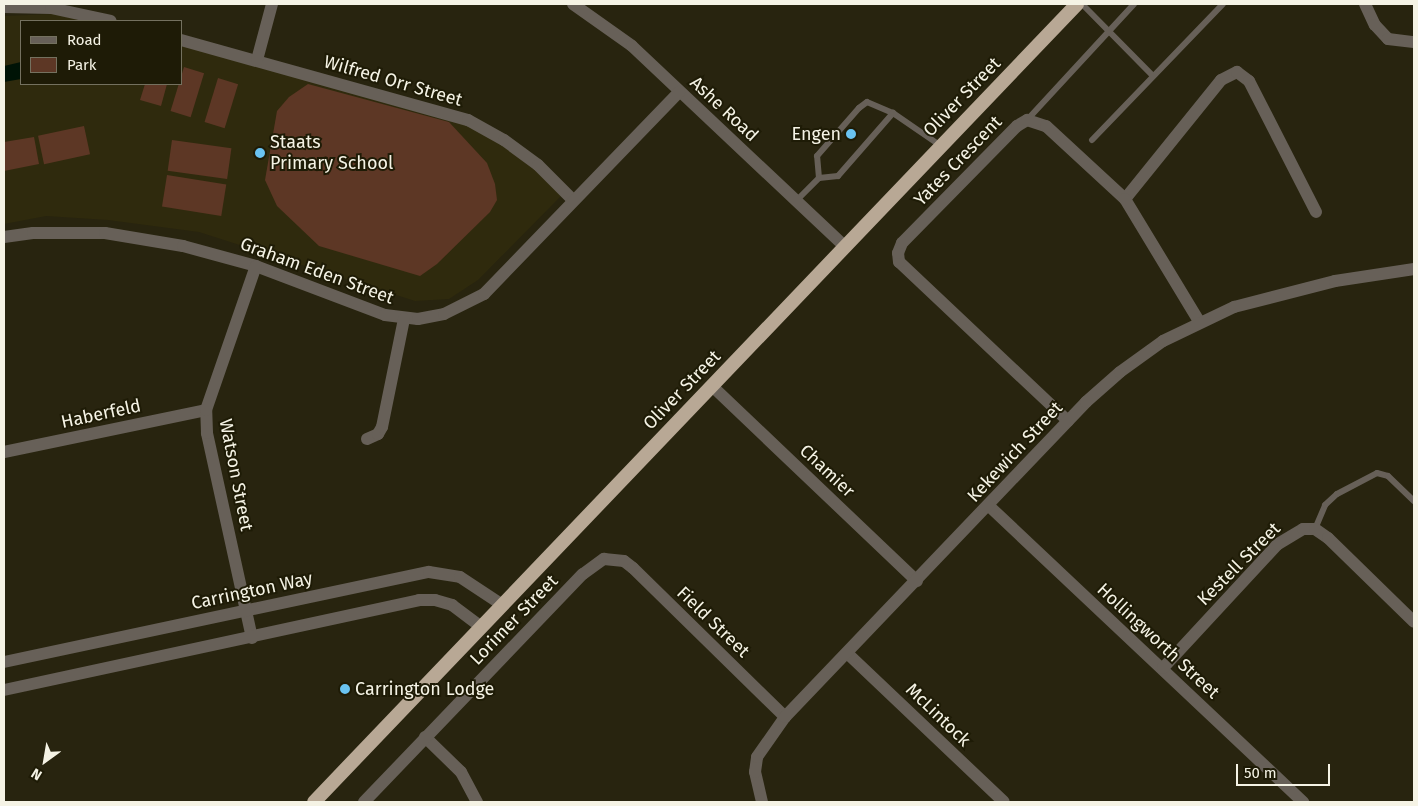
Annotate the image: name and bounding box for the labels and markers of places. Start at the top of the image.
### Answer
place label: Engen [792,123,841,145]
marker: Engen [845,128,857,140]
place label: Staats Primary School [270,132,393,174]
marker: Staats Primary School [254,147,266,159]
place label: Carrington Lodge [355,678,494,700]
marker: Carrington Lodge [339,683,351,695]

